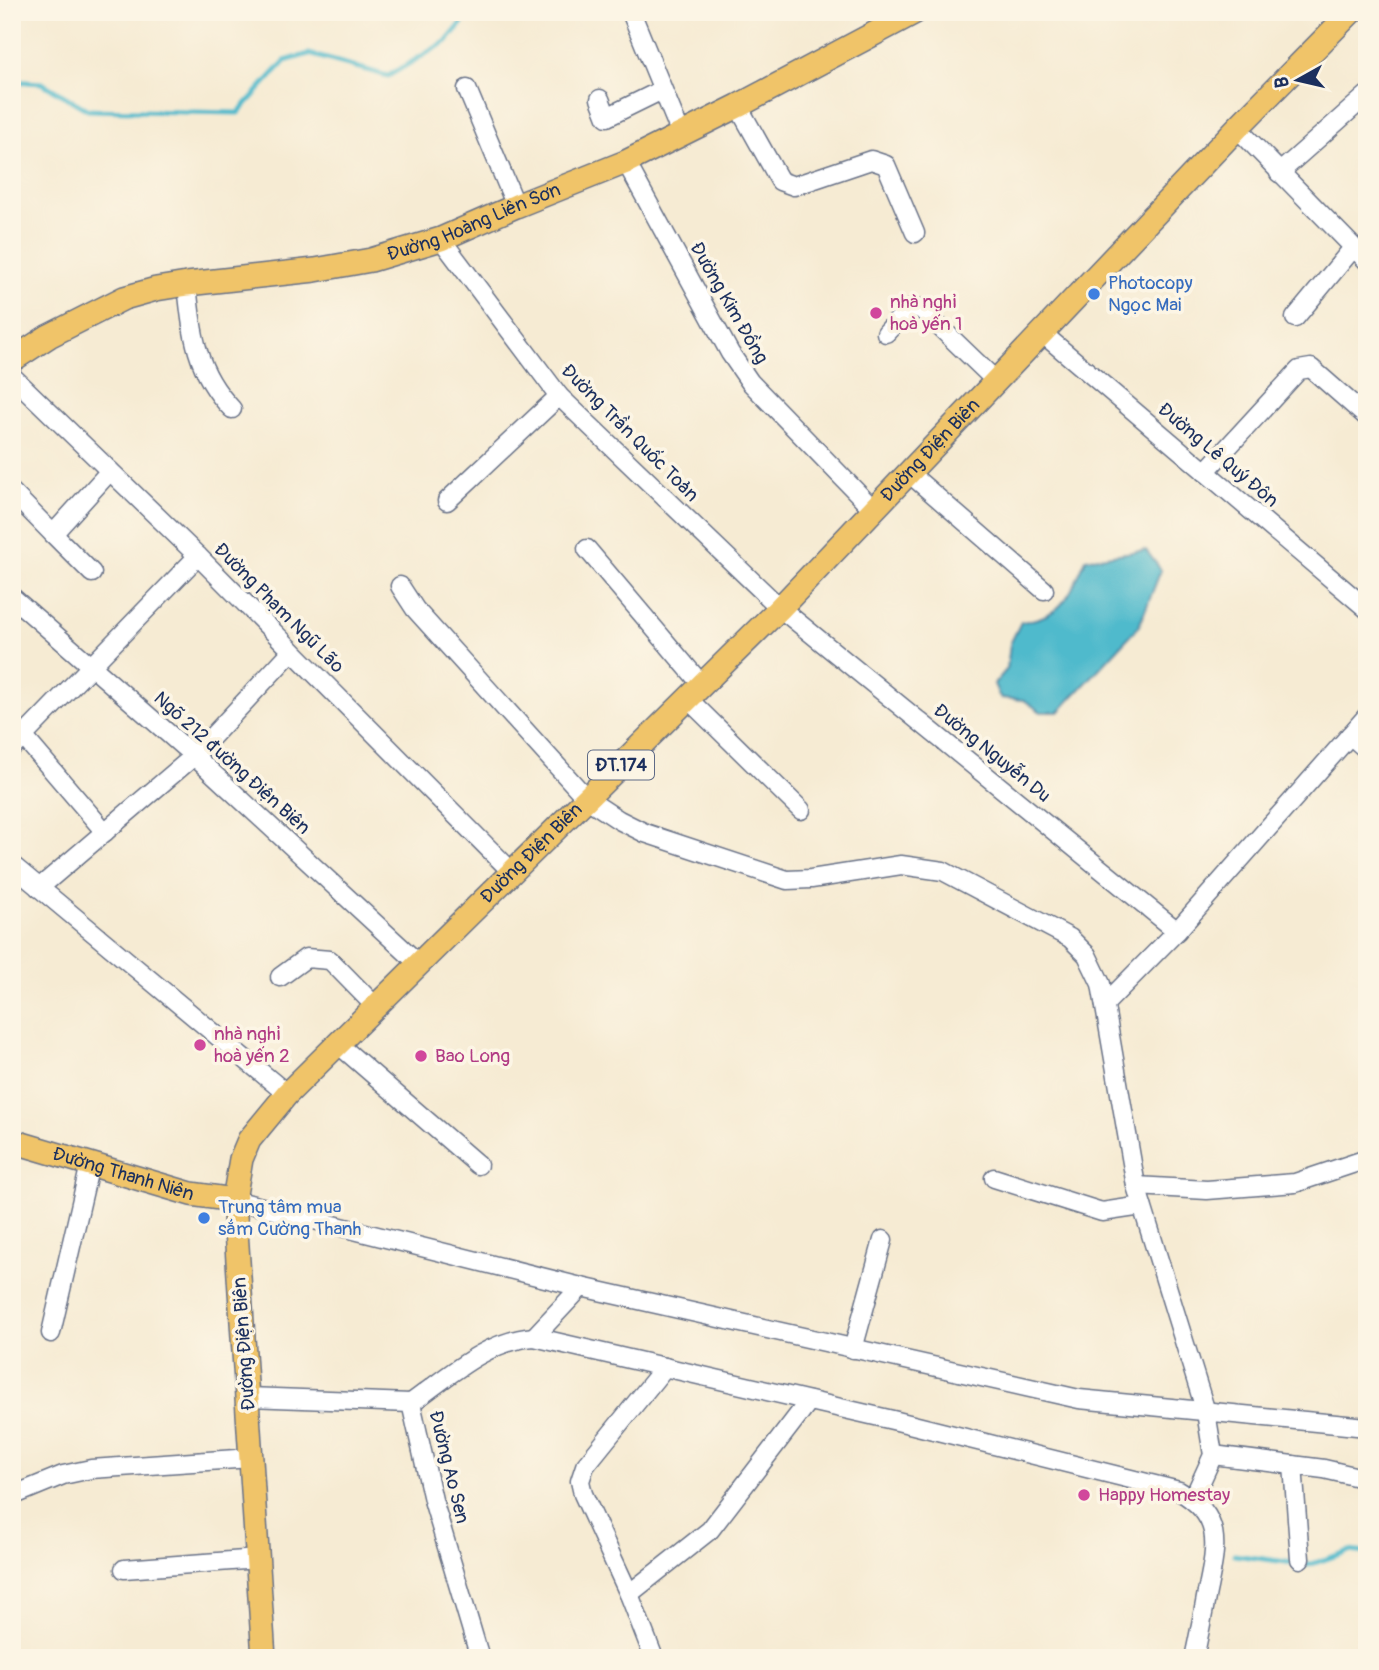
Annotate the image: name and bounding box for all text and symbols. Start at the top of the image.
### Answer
north arrow [1264,46,1334,116]
text: B [1269,75,1295,89]
street label: Đường Hoàng Liên Sơn [384,177,564,267]
street label: Đường Kim Đồng [684,238,774,368]
place label: Photocopy Ngọc Mai [1108,271,1193,317]
marker: Photocopy Ngọc Mai [1086,286,1102,302]
place label: nhà nghỉ hoà yến 1 [890,290,962,336]
marker: nhà nghỉ hoà yến 1 [868,305,884,321]
street label: Đường Trần Quốc Toản [556,359,704,507]
street label: Đường Điện Biên [875,393,985,507]
street label: Đường Lê Quý Đôn [1153,398,1283,512]
street label: Đường Phạm Ngũ Lão [209,538,349,678]
street label: Ngõ 212 đường Điện Biên [149,686,315,840]
street label: Đường Nguyễn Du [929,698,1055,808]
road number: ĐT.174 [588,750,654,780]
street label: Đường Điện Biên [475,798,588,909]
place label: nhà nghỉ hoà yến 2 [214,1022,290,1068]
marker: nhà nghỉ hoà yến 2 [192,1037,208,1053]
place label: Bao Long [435,1044,510,1068]
marker: Bao Long [413,1048,429,1064]
street label: Đường Thanh Niên [50,1142,197,1206]
place label: Trung tâm mua sắm Cường Thanh [218,1195,362,1241]
marker: Trung tâm mua sắm Cường Thanh [196,1210,212,1226]
street label: Đường Điện Biên [227,1276,261,1412]
street label: Đường Ao Sen [423,1408,475,1526]
place label: Happy Homestay [1098,1483,1230,1507]
marker: Happy Homestay [1076,1487,1092,1503]

